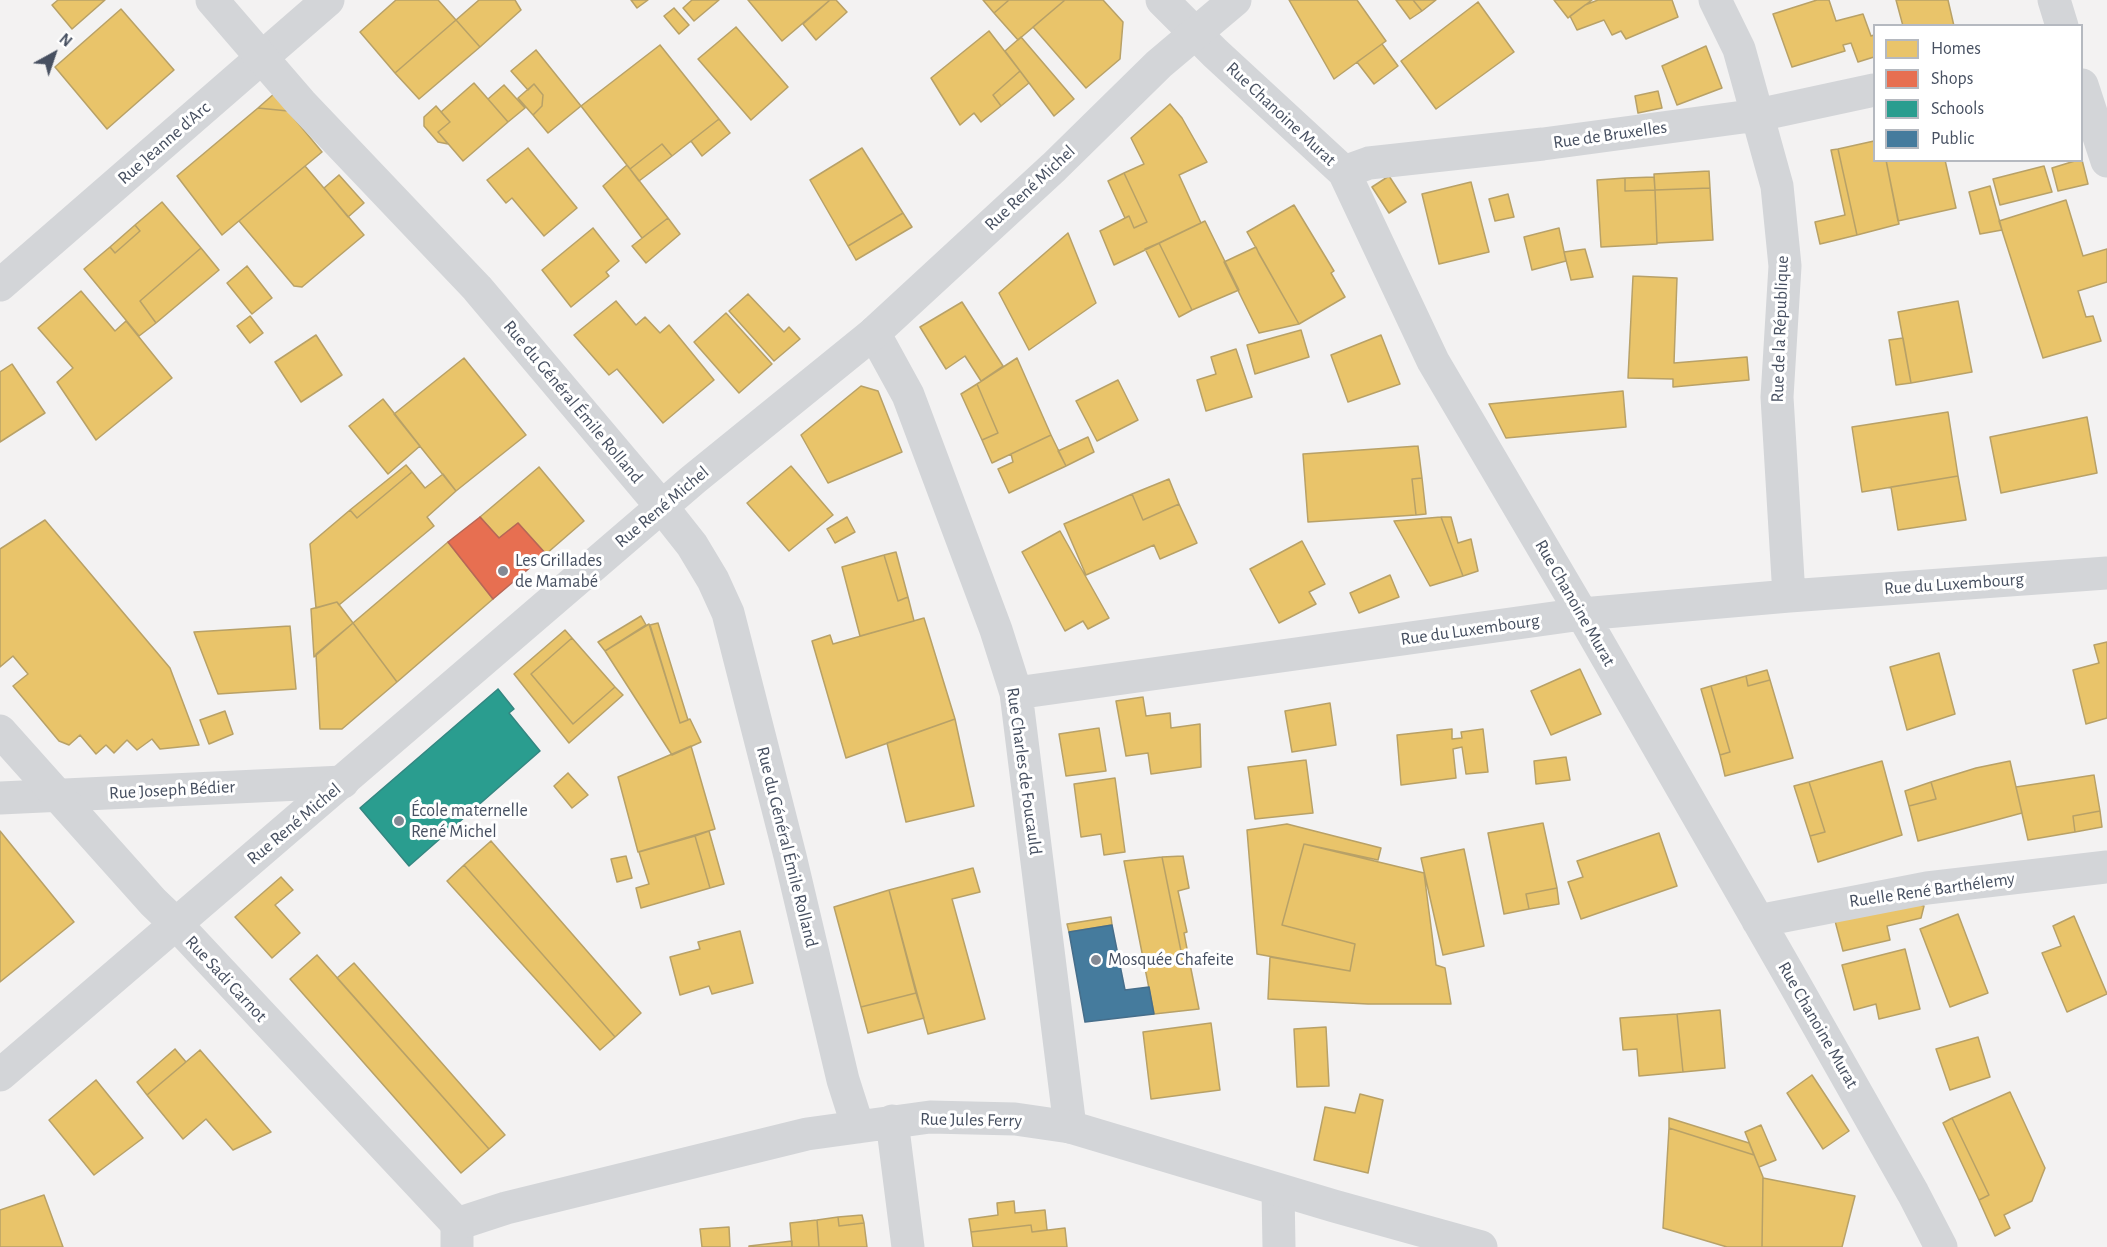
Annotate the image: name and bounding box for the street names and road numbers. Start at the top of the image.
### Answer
street label: Rue Chanoine Murat [1222,58,1340,170]
street label: Rue Jeanne d'Arc [113,97,215,189]
street label: Rue de Bruxelles [1552,116,1668,154]
street label: Rue René Michel [980,141,1080,235]
street label: Rue de la République [1767,255,1793,403]
street label: Rue du Général Émile Rolland [499,316,647,488]
street label: Rue René Michel [611,461,713,553]
street label: Rue Chanoine Murat [1530,536,1620,670]
street label: Rue du Luxembourg [1883,568,2025,600]
street label: Rue du Luxembourg [1399,610,1541,650]
street label: Rue Charles de Foucauld [1002,686,1046,856]
street label: Rue du Général Émile Rolland [752,744,822,950]
street label: Rue Joseph Bédier [108,776,236,804]
street label: Rue René Michel [243,778,345,870]
street label: Ruelle René Barthélemy [1848,868,2016,912]
street label: Rue Sadi Carnot [180,931,272,1027]
street label: Rue Chanoine Murat [1773,958,1863,1092]
street label: Rue Jules Ferry [920,1108,1022,1132]

